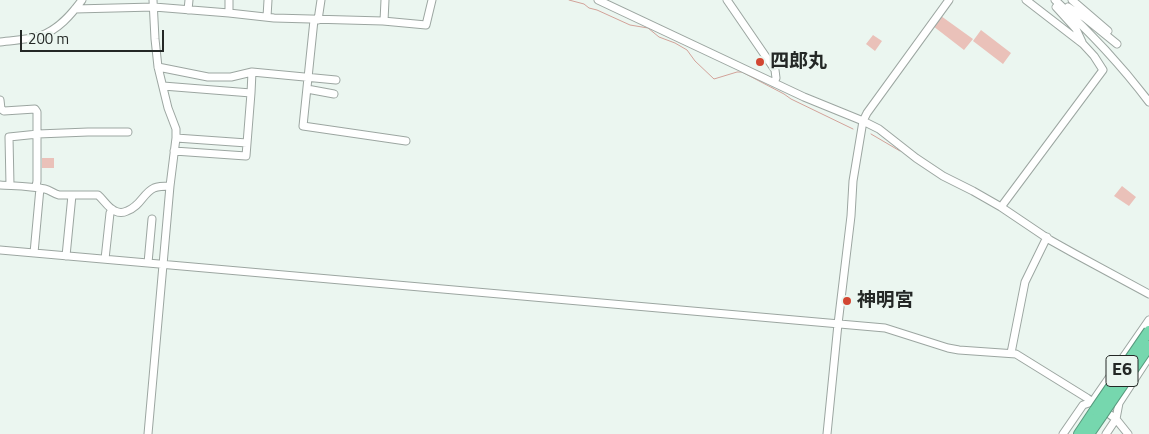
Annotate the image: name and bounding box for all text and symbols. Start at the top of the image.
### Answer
scale bar [22,20,166,52]
text: 200 m [28,27,69,50]
place label: 四郎丸 [770,51,827,73]
marker: 四郎丸 [754,56,766,68]
place label: 神明宮 [857,290,914,312]
marker: 神明宮 [841,295,853,307]
road number: E6 [1106,356,1138,386]

